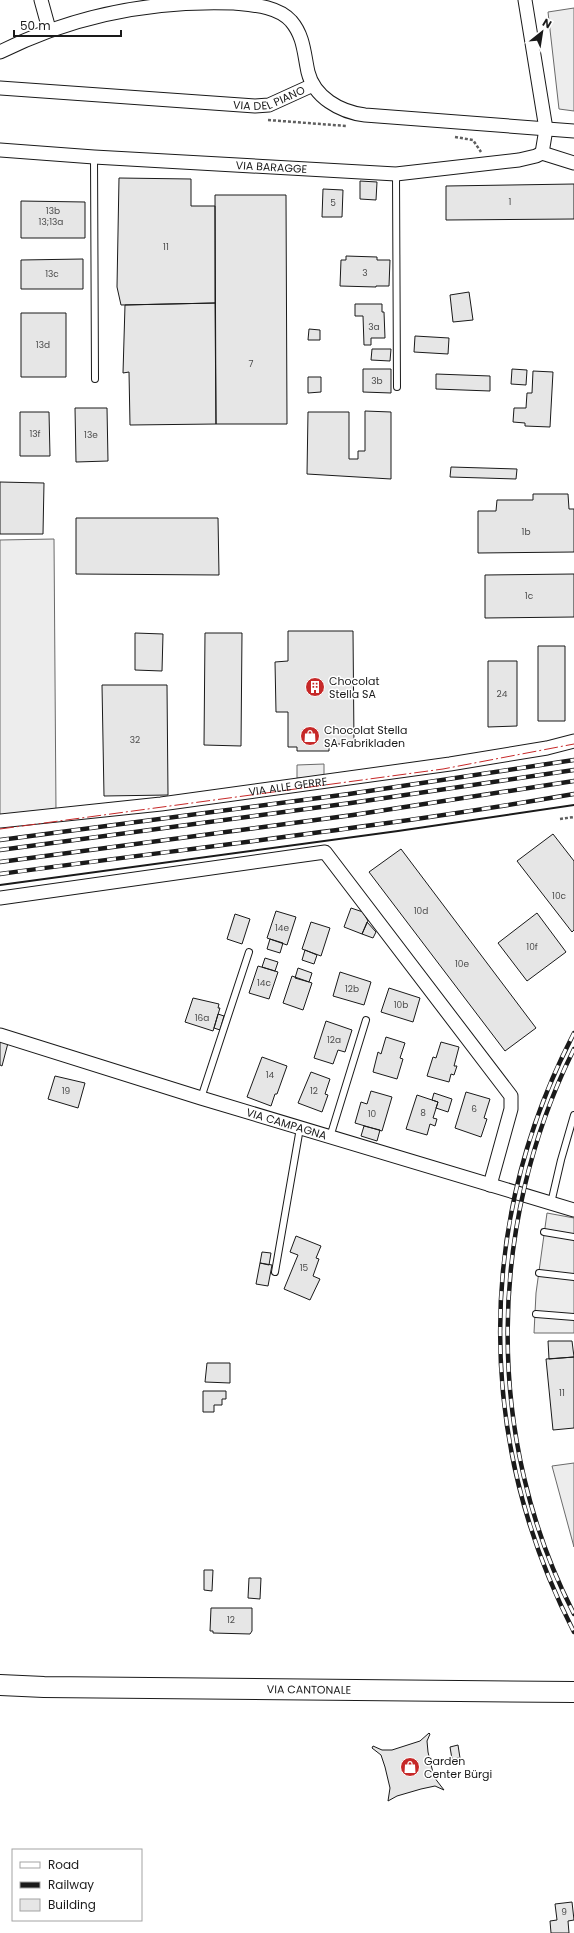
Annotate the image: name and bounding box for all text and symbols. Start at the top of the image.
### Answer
scale bar [14,12,121,38]
north arrow [522,12,562,52]
text: N [539,14,555,32]
text: 50 m [20,17,51,34]
street label: VIA DEL PIANO [233,82,308,114]
street label: VIA BARAGGE [235,157,308,177]
house number: 1 [509,196,512,208]
house number: 5 [330,197,336,209]
house number: 13b [46,205,60,217]
house number: 13;13a [39,216,63,228]
house number: 11 [163,241,169,253]
house number: 3 [362,267,368,279]
house number: 13c [45,268,59,280]
house number: 3a [368,321,380,333]
house number: 13d [36,339,50,351]
house number: 7 [249,358,254,370]
house number: 3b [371,375,383,387]
house number: 13f [29,428,41,440]
house number: 13e [84,429,98,441]
house number: 1b [522,526,530,538]
house number: 1c [525,590,534,602]
place label: Chocolat Stella SA [329,673,379,702]
building icon: Chocolat Stella SA [304,676,326,698]
house number: 24 [497,688,508,700]
place label: Chocolat Stella SA Fabrikladen [324,722,408,751]
shop icon: Chocolat Stella SA Fabrikladen [299,725,321,747]
house number: 32 [130,734,140,746]
street label: VIA ALLE GERRE [248,773,328,800]
house number: 10c [552,890,567,902]
house number: 10d [414,905,428,917]
house number: 14e [275,922,289,934]
house number: 10f [526,941,538,953]
house number: 10e [455,958,469,970]
house number: 14c [257,977,272,989]
house number: 12b [345,983,359,995]
house number: 10b [394,999,408,1011]
house number: 16a [195,1012,209,1024]
house number: 12a [327,1034,341,1046]
house number: 14 [266,1069,275,1081]
house number: 19 [62,1085,71,1097]
house number: 12 [310,1085,318,1097]
house number: 6 [471,1103,477,1115]
street label: VIA CAMPAGNA [244,1104,329,1144]
house number: 8 [420,1107,426,1119]
house number: 10 [368,1108,377,1120]
house number: 15 [300,1262,309,1274]
house number: 11 [559,1387,565,1399]
house number: 12 [227,1614,235,1626]
street label: VIA CANTONALE [267,1681,351,1698]
place label: Garden Center Bürgi [424,1753,493,1782]
shop icon: Garden Center Bürgi [399,1756,421,1778]
legend [12,1849,142,1921]
text: Road [48,1856,79,1873]
text: Railway [48,1876,94,1893]
text: Building [48,1896,96,1913]
house number: 9 [561,1906,567,1918]

